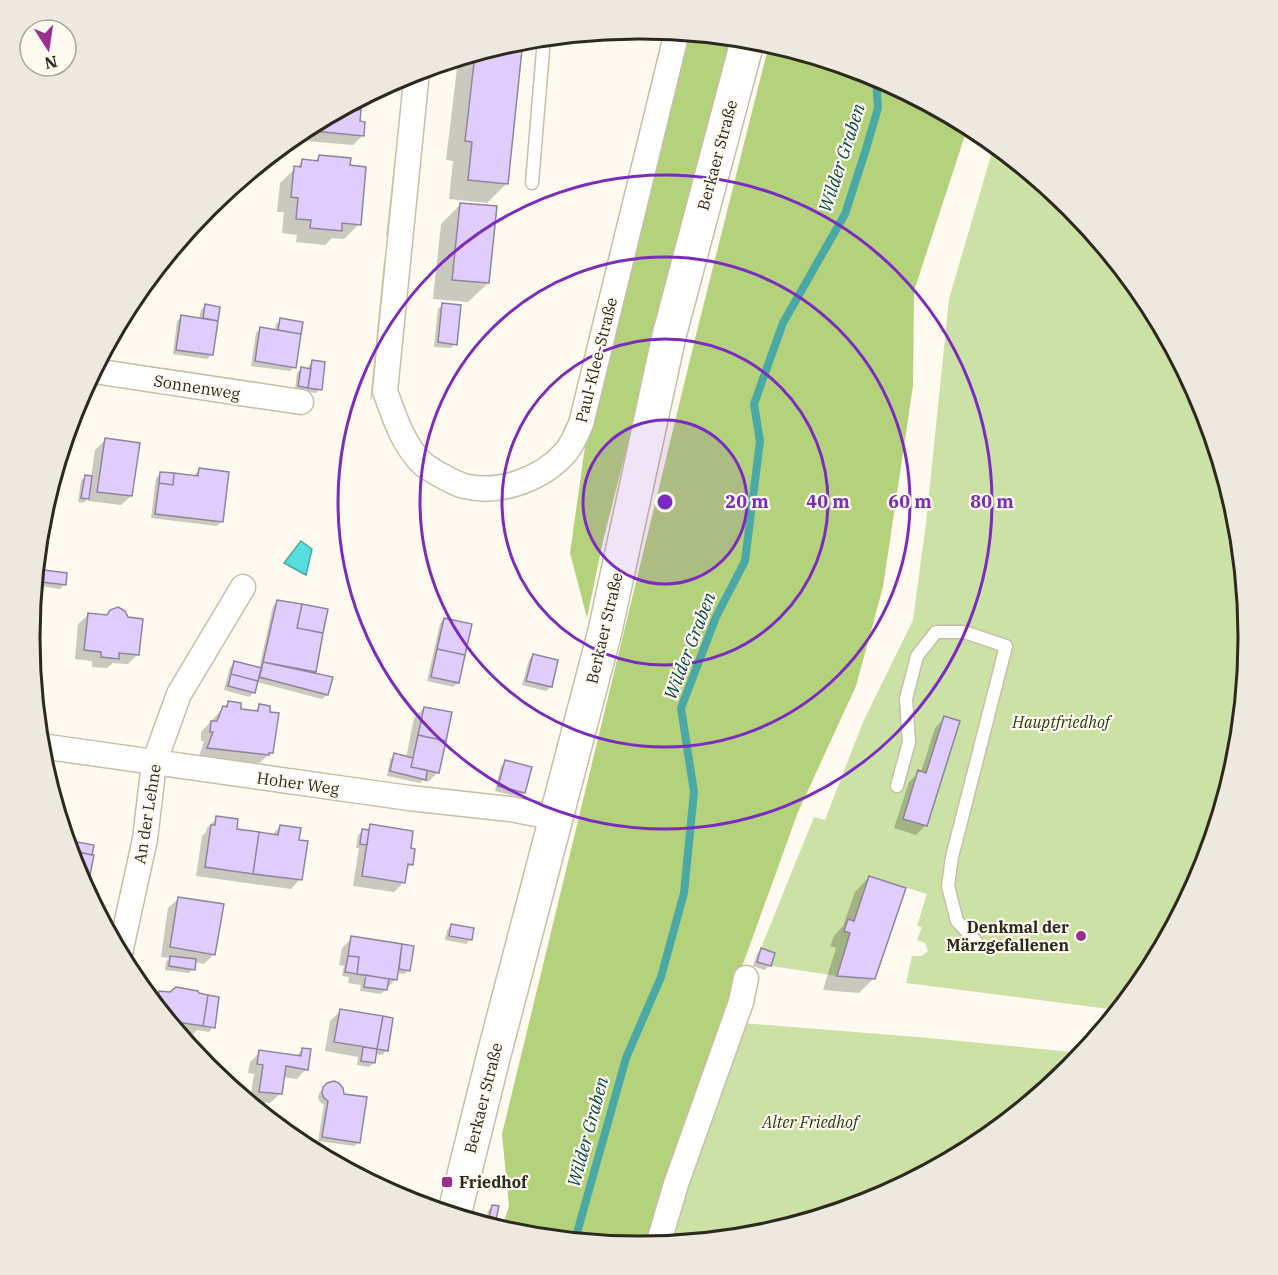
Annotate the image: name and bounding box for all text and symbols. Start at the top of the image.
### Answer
north arrow [18,18,78,78]
text: N [43,52,59,74]
street label: Berkaer Straße [693,98,741,212]
water label: Wilder Graben [813,100,870,215]
street label: Paul-Klee-Straße [571,295,621,425]
street label: Sonnenweg [152,370,242,404]
text: 20 m [725,490,769,513]
text: 40 m [806,490,850,513]
text: 60 m [888,490,932,513]
text: 80 m [970,490,1014,513]
centre of rings [655,492,675,512]
street label: Berkaer Straße [581,570,627,686]
water label: Wilder Graben [659,588,721,703]
park label: Hauptfriedhof [1011,712,1113,732]
street label: An der Lehne [129,763,165,865]
street label: Hoher Weg [255,767,341,799]
place label: Denkmal der Märzgefallenen [946,917,1069,955]
marker: Denkmal der Märzgefallenen [1074,929,1088,943]
street label: Berkaer Straße [460,1040,506,1156]
water label: Wilder Graben [562,1074,613,1189]
park label: Alter Friedhof [761,1112,861,1132]
place label: Friedhof [459,1172,529,1192]
marker: Friedhof [440,1175,454,1189]

